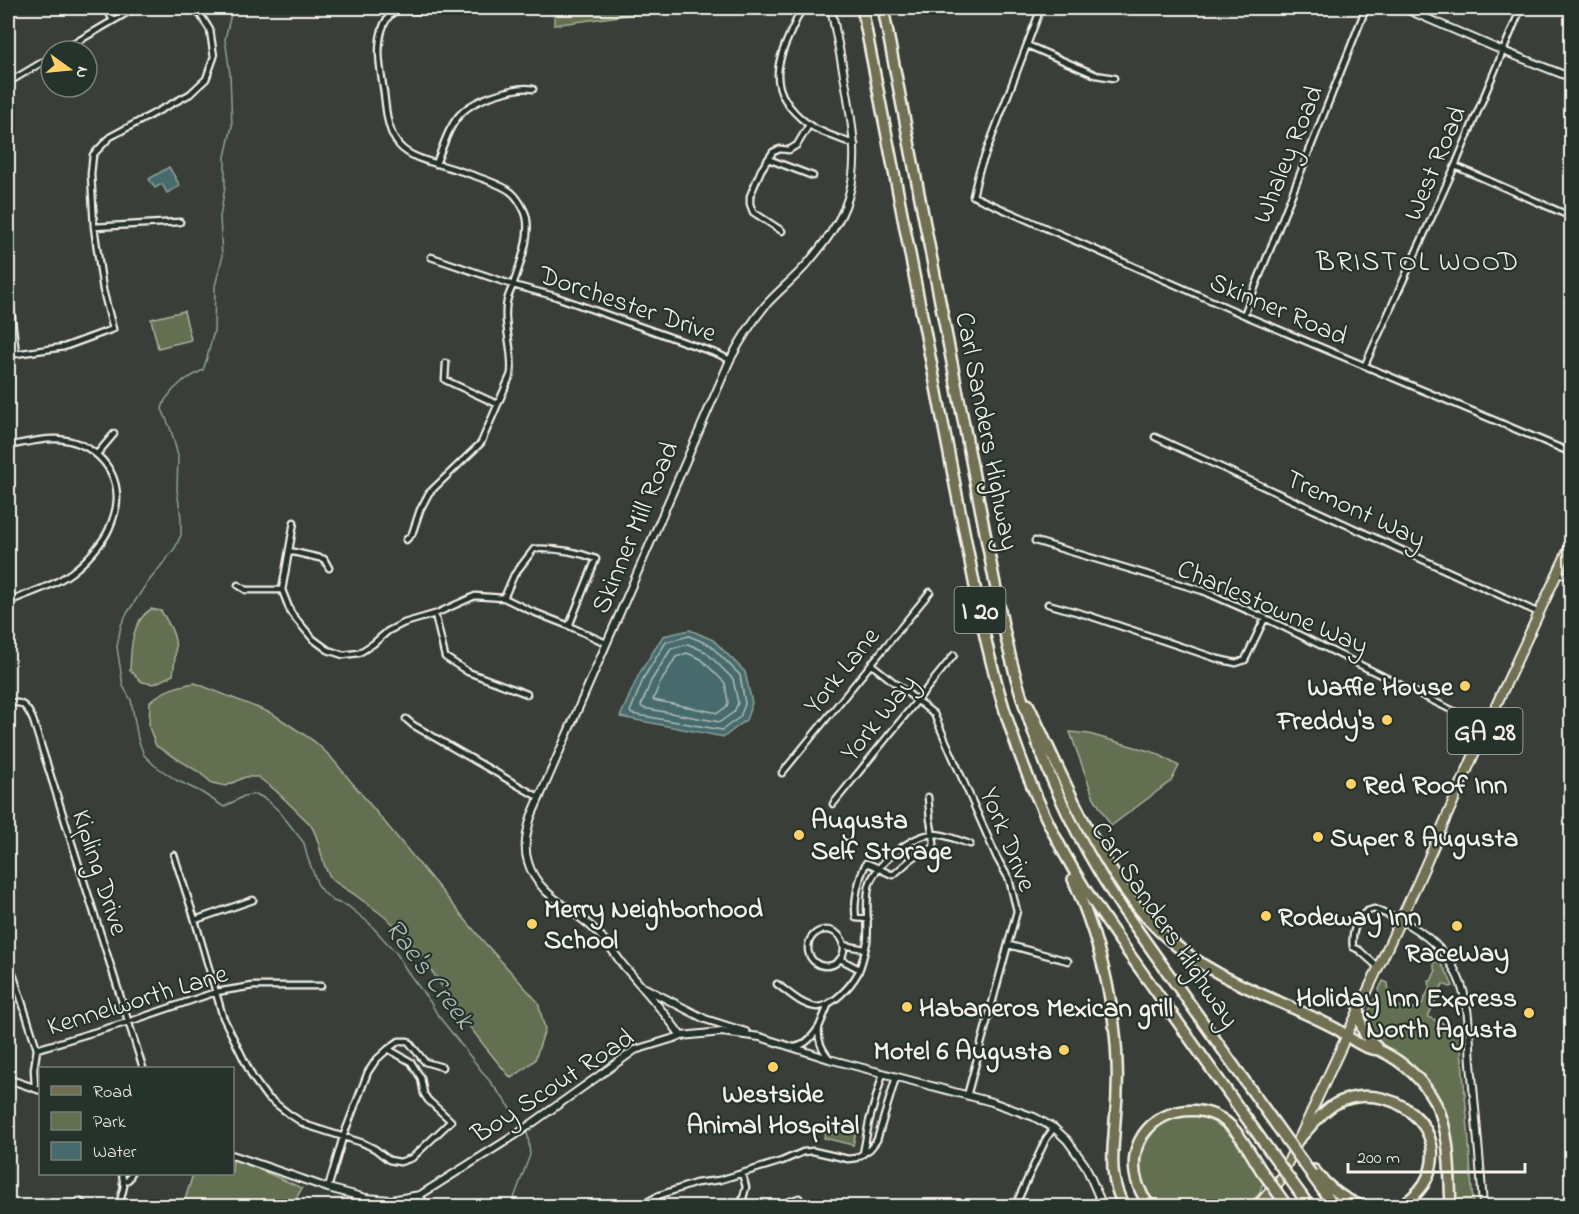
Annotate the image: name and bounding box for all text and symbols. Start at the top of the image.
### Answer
north arrow [39,39,99,99]
text: N [69,64,95,81]
street label: Whaley Road [1244,80,1335,230]
street label: West Road [1395,101,1478,227]
district label: BRISTOL WOOD [1315,243,1520,284]
street label: Dorchester Drive [532,256,722,354]
street label: Skinner Road [1203,264,1353,357]
street label: Carl Sanders Highway [943,309,1028,554]
street label: Skinner Mill Road [582,436,690,620]
street label: Tremont Way [1278,461,1431,560]
street label: Charlestowne Way [1170,550,1374,666]
road number: I 20 [954,587,1006,633]
street label: York Lane [796,619,891,724]
street label: York Way [832,666,928,771]
place label: Waffle House [1307,669,1454,708]
marker: Waffle House [1458,679,1472,693]
place label: Freddy's [1275,703,1375,742]
road number: GA 28 [1448,708,1522,754]
marker: Freddy's [1380,713,1394,727]
place label: Red Roof Inn [1363,767,1507,806]
marker: Red Roof Inn [1344,777,1358,791]
street label: York Drive [968,782,1046,899]
place label: Augusta Self Storage [811,802,953,873]
street label: Kipling Drive [60,805,138,941]
street label: Carl Sanders Highway [1080,814,1248,1037]
place label: Super 8 Augusta [1330,820,1518,860]
marker: Augusta Self Storage [792,828,806,842]
marker: Super 8 Augusta [1311,830,1325,844]
place label: Merry Neighborhood School [544,891,764,961]
place label: Rodeway Inn [1278,899,1421,938]
marker: Rodeway Inn [1259,909,1273,923]
water label: Rae's Creek [373,911,484,1040]
marker: Merry Neighborhood School [525,917,539,931]
marker: RaceWay [1450,919,1464,933]
place label: RaceWay [1405,935,1509,974]
street label: Kennelworth Lane [43,955,234,1047]
place label: Holiday Inn Express North Agusta [1296,980,1517,1051]
place label: Habaneros Mexican grill [919,990,1173,1030]
marker: Habaneros Mexican grill [900,1000,914,1014]
marker: Holiday Inn Express North Agusta [1522,1006,1536,1020]
street label: Boy Scout Road [463,1020,643,1155]
place label: Motel 6 Augusta [874,1033,1052,1073]
marker: Motel 6 Augusta [1057,1043,1071,1057]
marker: Westside Animal Hospital [766,1060,780,1074]
legend [39,1067,234,1175]
place label: Westside Animal Hospital [687,1076,859,1146]
text: Road [93,1080,132,1106]
text: Park [93,1110,126,1136]
scale bar [1348,1136,1525,1174]
text: Water [93,1140,137,1166]
text: 200 m [1357,1146,1400,1172]

